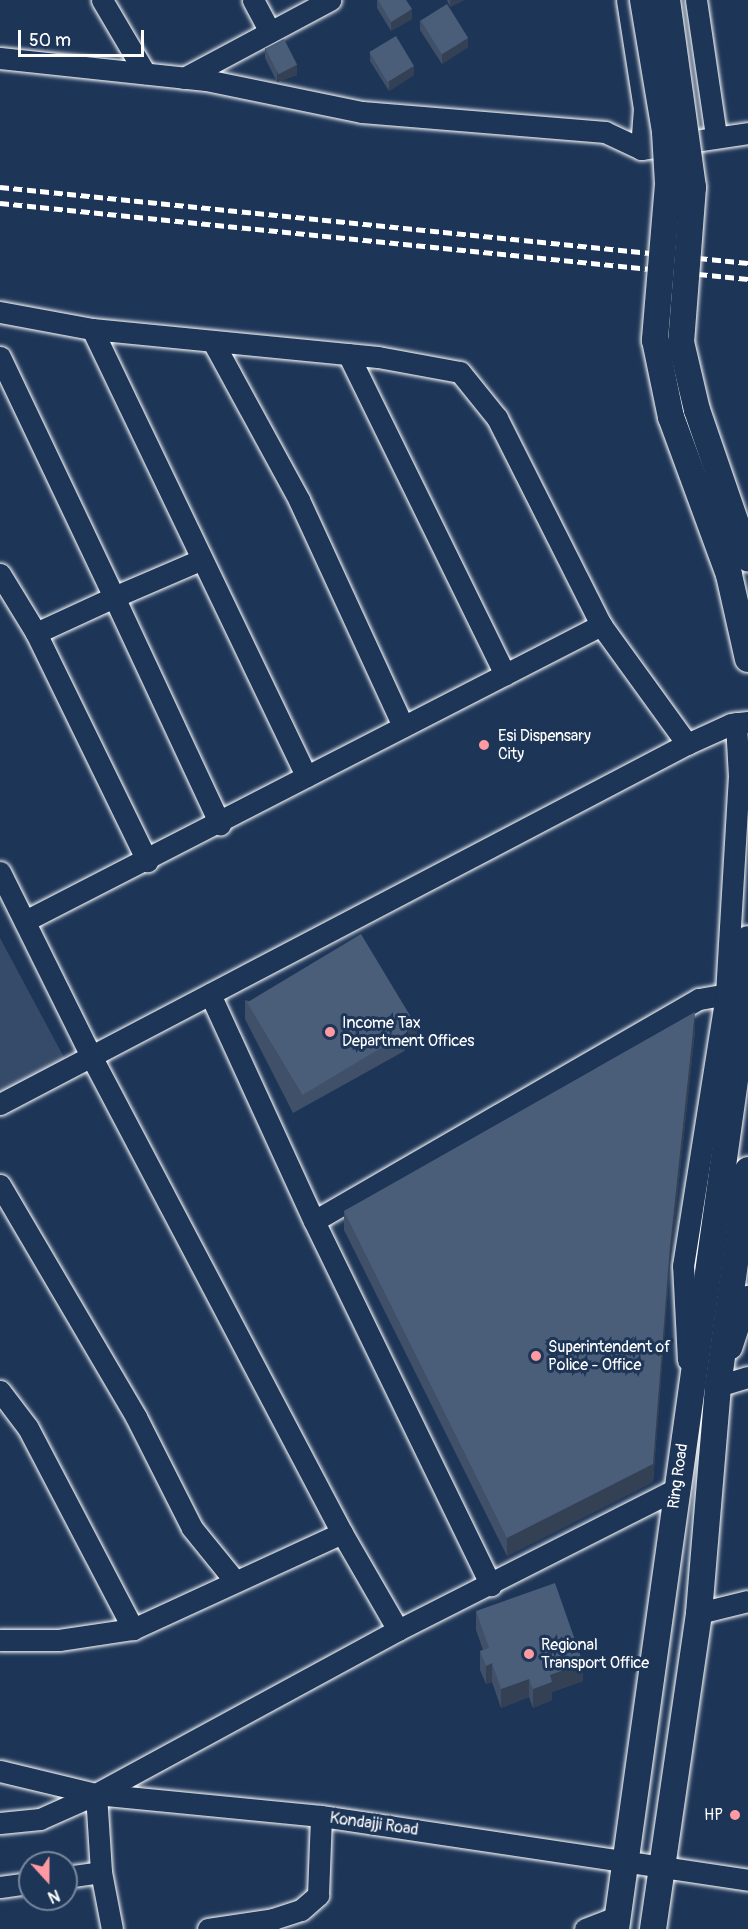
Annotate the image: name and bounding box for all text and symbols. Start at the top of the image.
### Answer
scale bar [21,18,147,56]
text: 50 m [29,29,71,52]
place label: Esi Dispensary City [498,726,591,764]
marker: Esi Dispensary City [475,736,493,754]
place label: Income Tax Department Offices [342,1013,474,1051]
marker: Income Tax Department Offices [323,1025,337,1039]
place label: Superintendent of Police - Office [548,1337,671,1375]
marker: Superintendent of Police - Office [529,1349,543,1363]
street label: Ring Road [664,1442,692,1510]
place label: Regional Transport Office [541,1635,649,1673]
marker: Regional Transport Office [522,1647,536,1661]
place label: HP [704,1805,723,1825]
street label: Kondajji Road [328,1808,420,1840]
marker: HP [728,1808,742,1822]
north arrow [18,1851,78,1911]
text: N [45,1885,62,1907]

